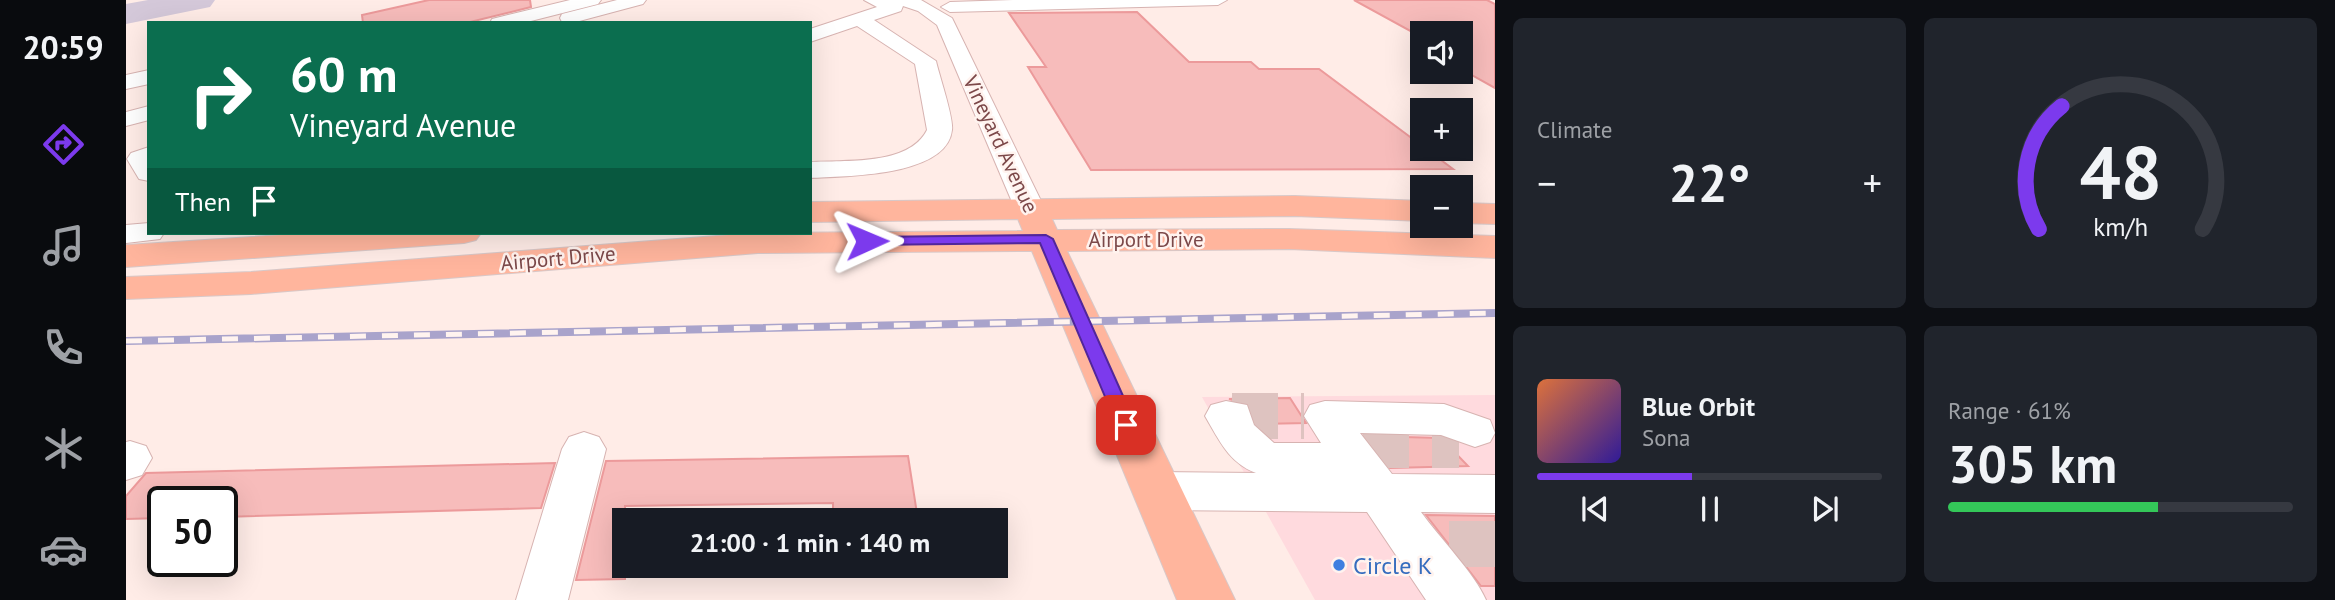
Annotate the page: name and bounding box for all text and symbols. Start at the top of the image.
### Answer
map controls [1410,21,1473,238]
button: sound [1410,21,1473,84]
text: 20:59 [22,26,104,68]
text: 60 m [290,42,397,106]
icon: right [175,49,266,140]
street label: Vineyard Avenue [957,70,1045,217]
button: + [1410,98,1473,161]
text: Vineyard Avenue [290,104,516,146]
text: Climate [1537,115,1612,144]
icon: directions [39,120,88,169]
text: 48 [2079,125,2162,219]
text: 22° [1669,149,1750,216]
text: − [1537,158,1556,207]
text: + [1863,158,1882,207]
button: − [1410,175,1473,238]
icon: arrive [245,182,283,220]
text: Then [175,185,231,218]
position arrow [830,204,904,278]
text: km/h [2093,211,2148,243]
icon: music [39,221,88,270]
street label: Airport Drive [1088,226,1204,253]
street label: Airport Drive [499,240,617,276]
icon: phone [39,323,88,372]
text: Blue Orbit [1642,390,1755,423]
pin [1096,395,1156,455]
text: Range · 61% [1948,396,2071,425]
icon: arrive [1107,406,1145,444]
text: Sona [1642,423,1691,452]
icon: climate [39,424,88,473]
text: 305 km [1948,430,2117,497]
speed limit sign: 50 [147,486,238,577]
icon: previous [1576,490,1614,528]
icon: pause [1691,490,1729,528]
icon: next [1806,490,1844,528]
icon: car [39,525,88,574]
text: 21:00 · 1 min · 140 m [690,526,930,559]
place label: Circle K [1353,550,1432,581]
marker: Circle K [1331,557,1347,573]

